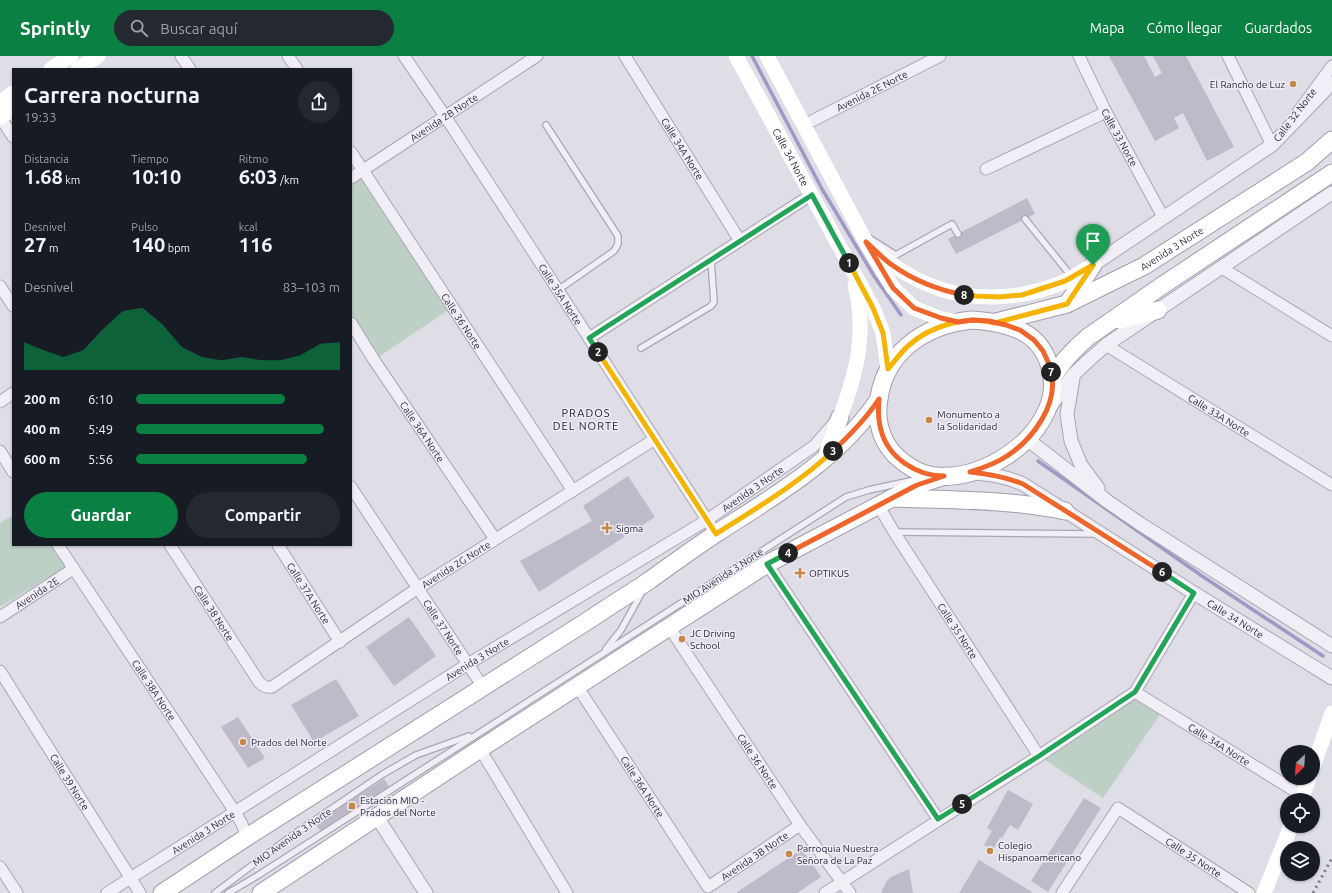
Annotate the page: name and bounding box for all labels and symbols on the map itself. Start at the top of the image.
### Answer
street label: Avenida 2E Norte [834,68,909,113]
place label: El Rancho de Luz [1210,79,1285,90]
marker: El Rancho de Luz [1288,79,1298,89]
street label: Calle 32 Norte [1271,86,1319,144]
street label: Avenida 2B Norte [408,91,480,143]
street label: Calle 33 Norte [1100,107,1140,168]
street label: Calle 34A Norte [659,116,706,181]
street label: Calle 34 Norte [771,126,811,188]
pin [1076,224,1110,265]
street label: Avenida 3 Norte [1139,224,1205,272]
pin: 1 [839,253,859,273]
street label: Calle 35A Norte [537,261,584,327]
pin: 8 [954,285,974,305]
street label: Calle 36 Norte [439,291,484,351]
pin: 2 [588,342,608,362]
pin: 7 [1041,362,1061,382]
street label: Calle 33A Norte [1186,392,1252,438]
street label: Calle 36A Norte [398,399,447,464]
district label: PRADOS DEL NORTE [553,407,619,432]
place label: Monumento a la Solidaridad [937,409,1000,432]
marker: Monumento a la Solidaridad [924,415,934,425]
pin: 3 [823,441,843,461]
street label: Avenida 3 Norte [720,463,786,514]
marker: Sigma [601,522,613,534]
place label: Sigma [616,523,643,534]
street label: Avenida 2G Norte [419,539,492,590]
pin: 4 [778,543,798,563]
street label: MIO Avenida 3 Norte [681,546,765,606]
street label: Calle 37A Norte [285,560,332,626]
pin: 6 [1152,562,1172,582]
marker: OPTIKUS [794,567,806,579]
place label: OPTIKUS [809,568,849,579]
street label: Avenida 2E [13,574,61,611]
street label: Calle 38 Norte [192,583,236,643]
street label: Calle 37 Norte [421,597,466,657]
street label: Calle 34 Norte [1205,597,1266,640]
street label: Calle 35 Norte [936,601,980,661]
place label: JC Driving School [690,628,735,651]
marker: JC Driving School [677,634,687,644]
street label: Avenida 3 Norte [443,635,511,682]
street label: Calle 38A Norte [130,658,178,723]
street label: Calle 34A Norte [1186,721,1252,767]
street label: Calle 36 Norte [736,731,780,791]
marker: Prados del Norte [238,737,248,747]
place label: Prados del Norte [251,737,327,748]
north arrow [1280,745,1320,785]
street label: Calle 39 Norte [48,752,92,812]
street label: Calle 36A Norte [619,754,666,819]
pin: 5 [952,794,972,814]
place label: Estación MIO - Prados del Norte [360,795,436,818]
marker: Estación MIO - Prados del Norte [347,801,357,811]
street label: MIO Avenida 3 Norte [250,806,334,868]
street label: Avenida 3 Norte [170,808,237,856]
street label: Avenida 3B Norte [719,829,790,882]
street label: Calle 35 Norte [1164,835,1224,879]
place label: Colegio Hispanoamericano [998,840,1081,863]
place label: Parroquia Nuestra Señora de La Paz [797,843,878,866]
marker: Colegio Hispanoamericano [985,846,995,856]
marker: Parroquia Nuestra Señora de La Paz [784,849,794,859]

